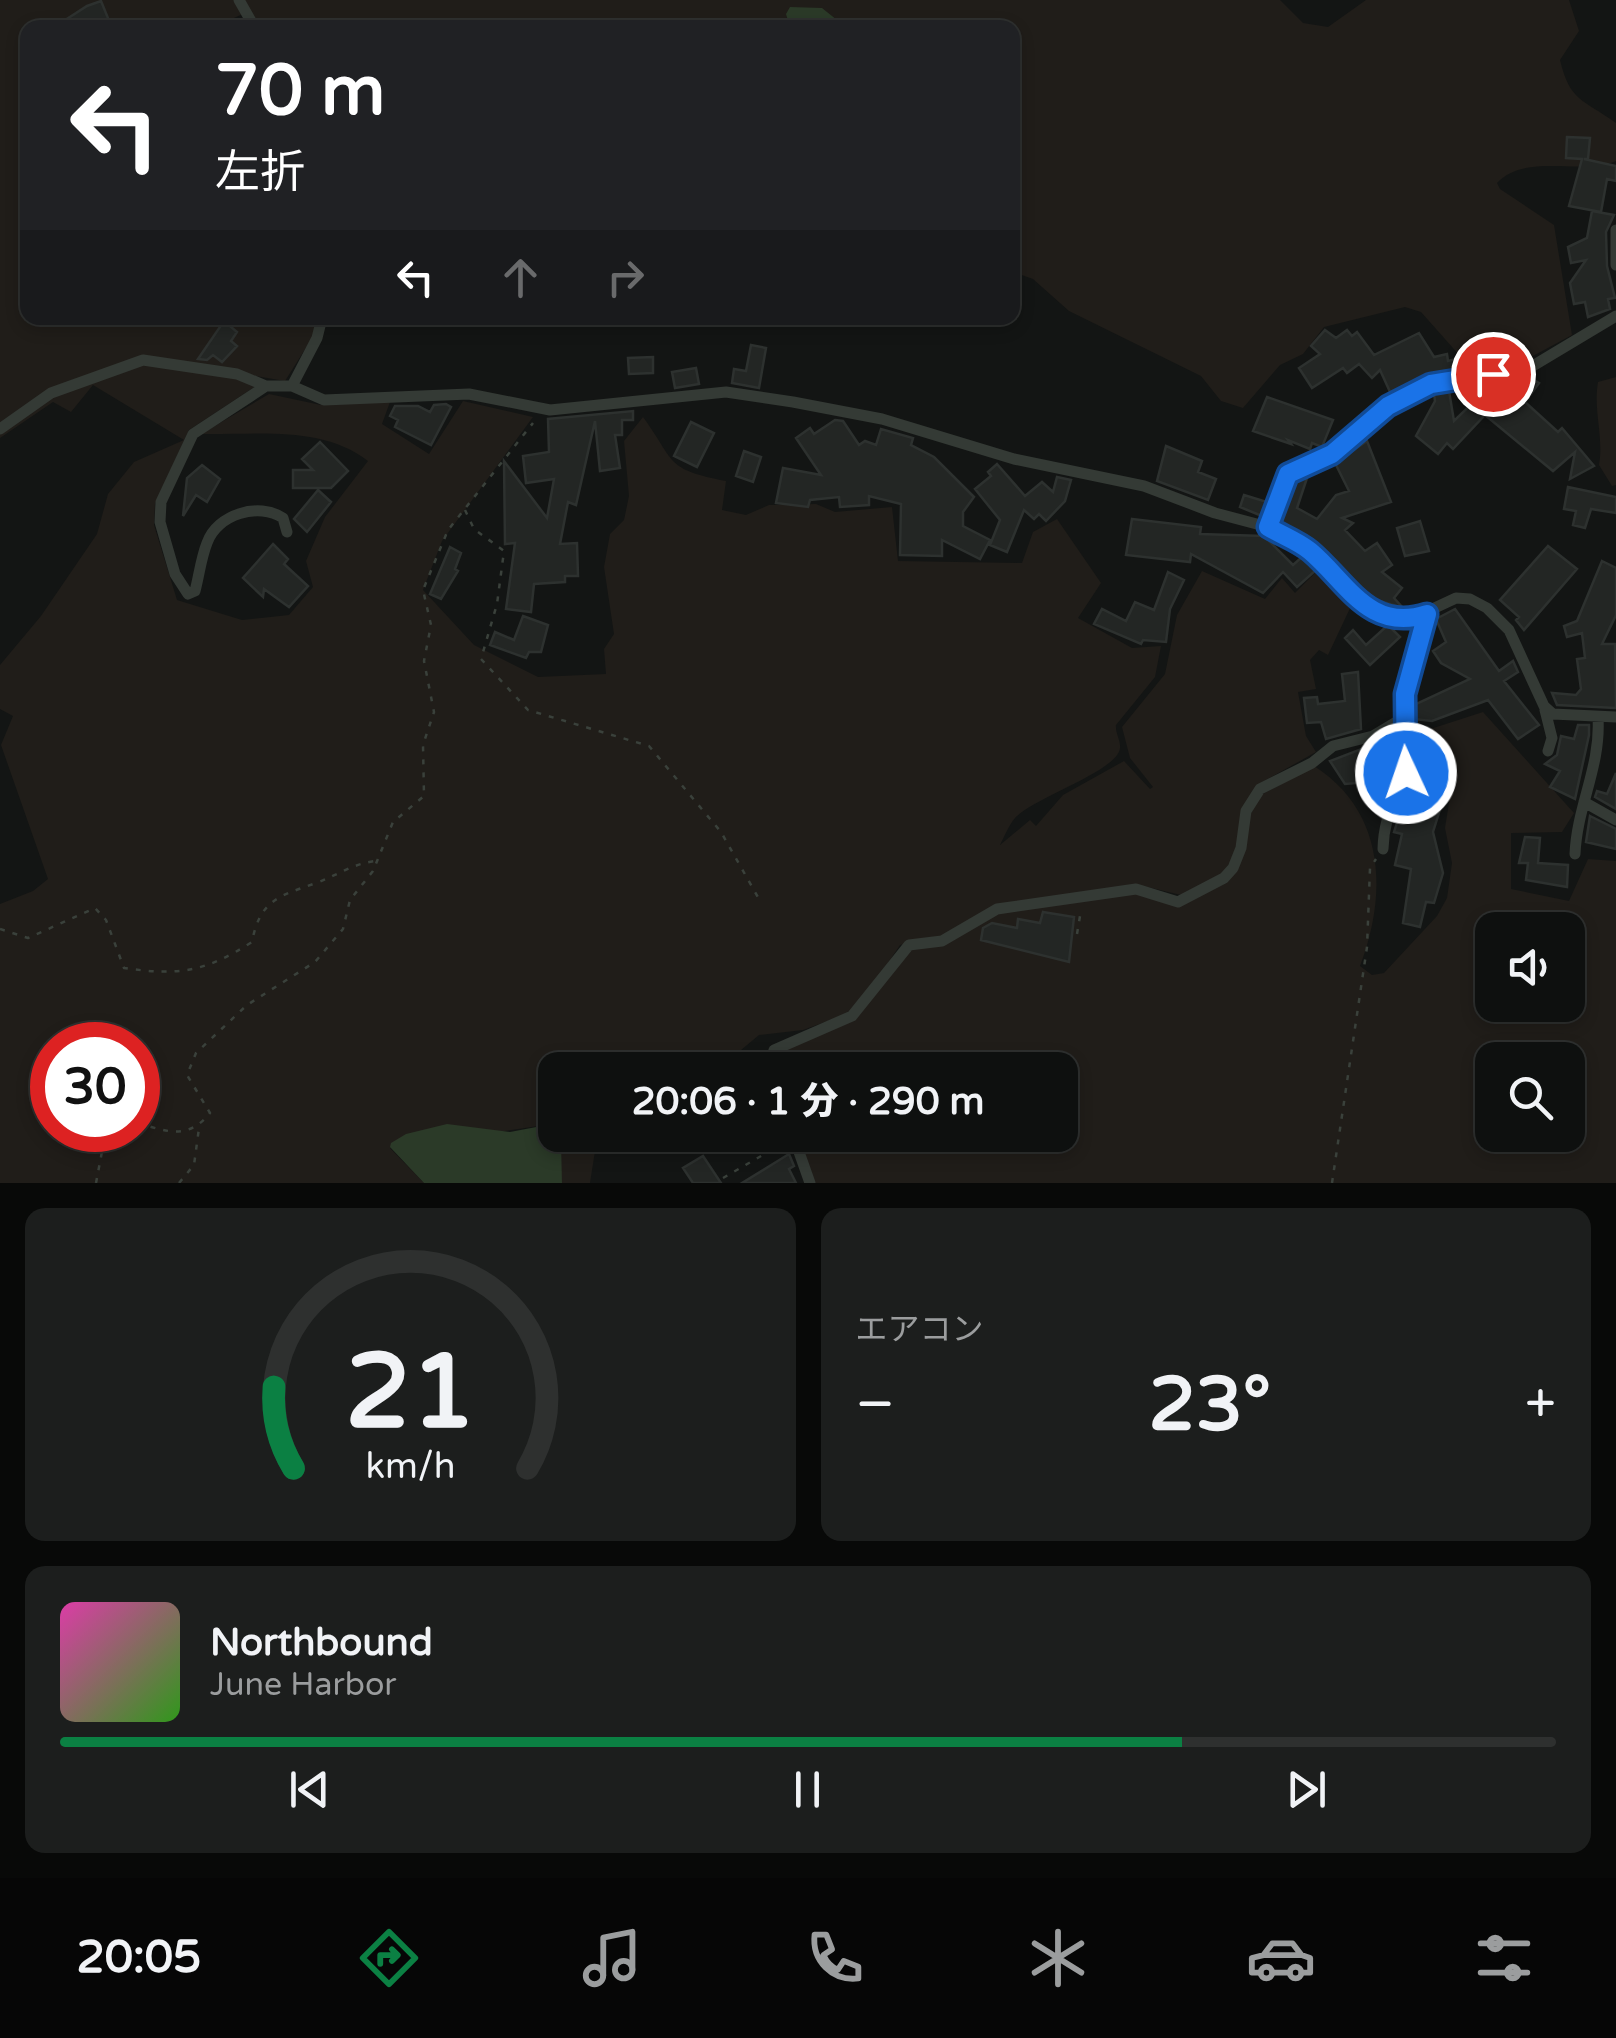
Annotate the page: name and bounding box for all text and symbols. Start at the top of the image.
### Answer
text: 70 m [215,50,385,134]
icon: left [50,60,180,190]
text: 左折 [215,146,305,200]
icon: left [388,250,443,305]
icon: ahead [493,250,548,305]
icon: right [598,250,653,305]
pin [1451,332,1536,417]
icon: arrive [1466,347,1521,402]
position arrow [1354,721,1458,825]
map controls [1475,912,1585,1152]
button: sound [1475,912,1585,1022]
speed limit sign: 30 [30,1022,160,1152]
button: search [1475,1042,1585,1152]
text: 20:06 · 1 分 · 290 m [632,1079,984,1125]
text: エアコン [856,1311,984,1349]
text: 21 [345,1331,476,1456]
text: 23° [1149,1360,1271,1450]
text: − [856,1372,895,1438]
text: + [1525,1372,1556,1438]
text: km/h [365,1445,455,1488]
text: Northbound [210,1620,433,1666]
text: June Harbor [210,1666,397,1704]
icon: previous [282,1762,337,1817]
icon: pause [780,1762,835,1817]
icon: next [1279,1762,1334,1817]
icon: directions [354,1923,424,1993]
icon: music [577,1923,647,1993]
icon: phone [800,1923,870,1993]
icon: climate [1023,1923,1093,1993]
icon: car [1246,1923,1316,1993]
icon: filters [1469,1923,1539,1993]
text: 20:05 [77,1931,201,1985]

